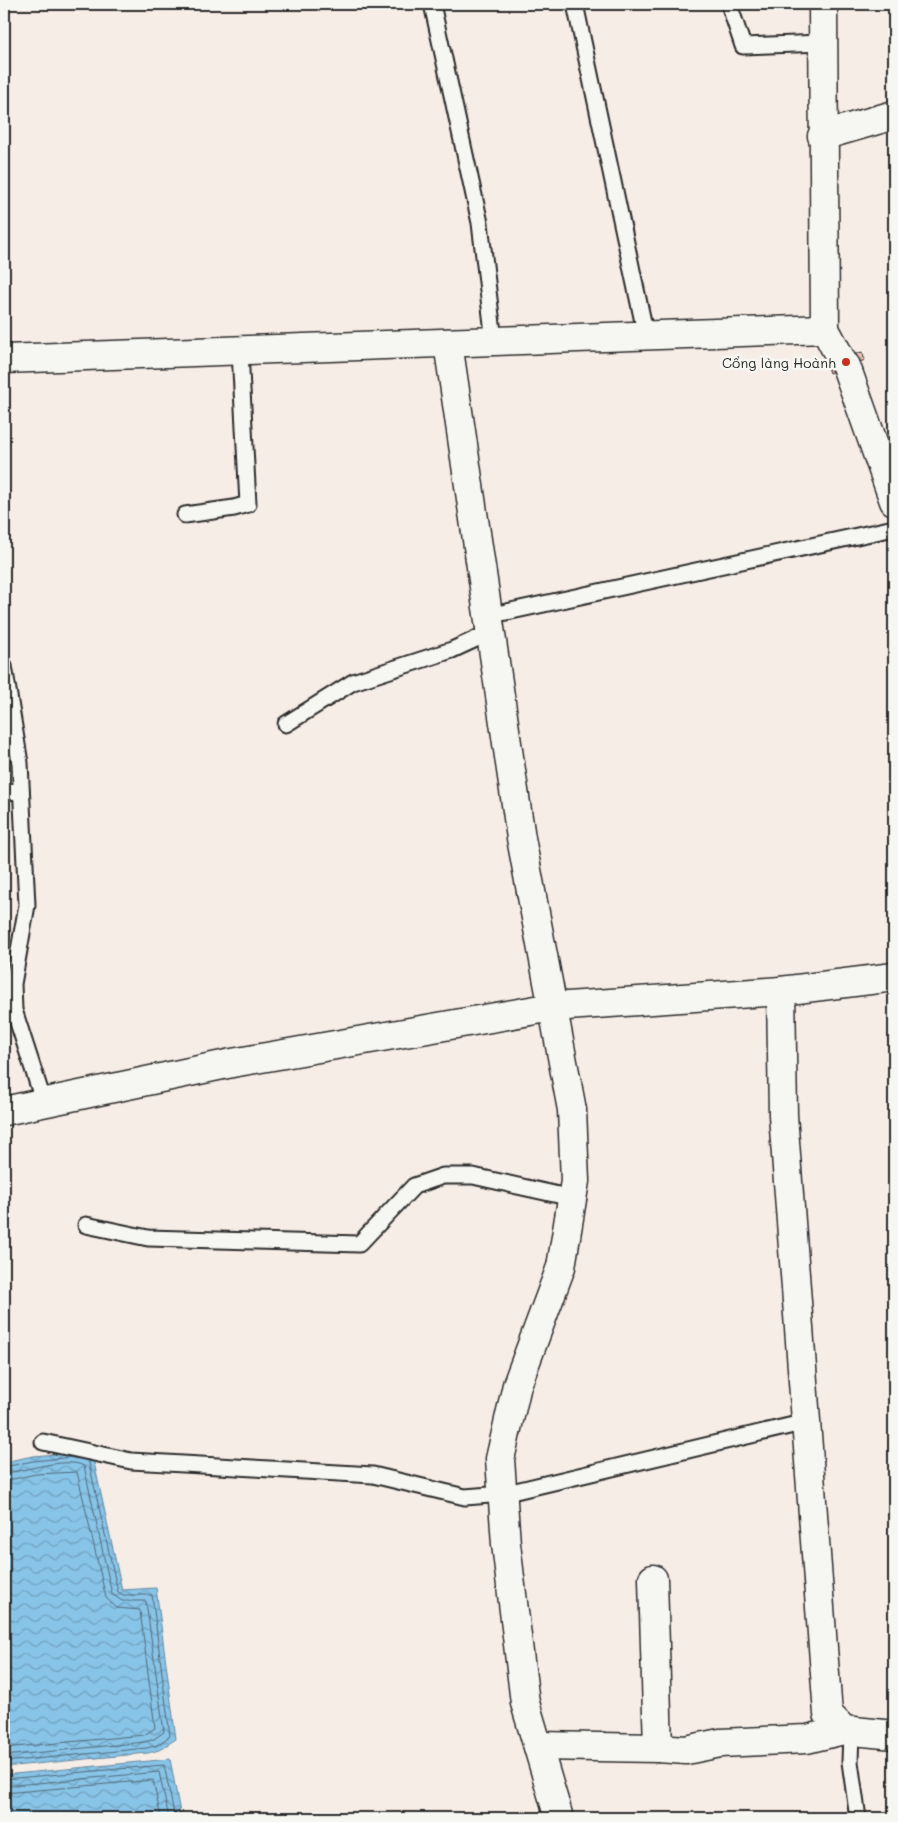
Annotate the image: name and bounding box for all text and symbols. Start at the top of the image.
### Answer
place label: Cổng làng Hoành [722,353,836,372]
marker: Cổng làng Hoành [840,356,852,368]

